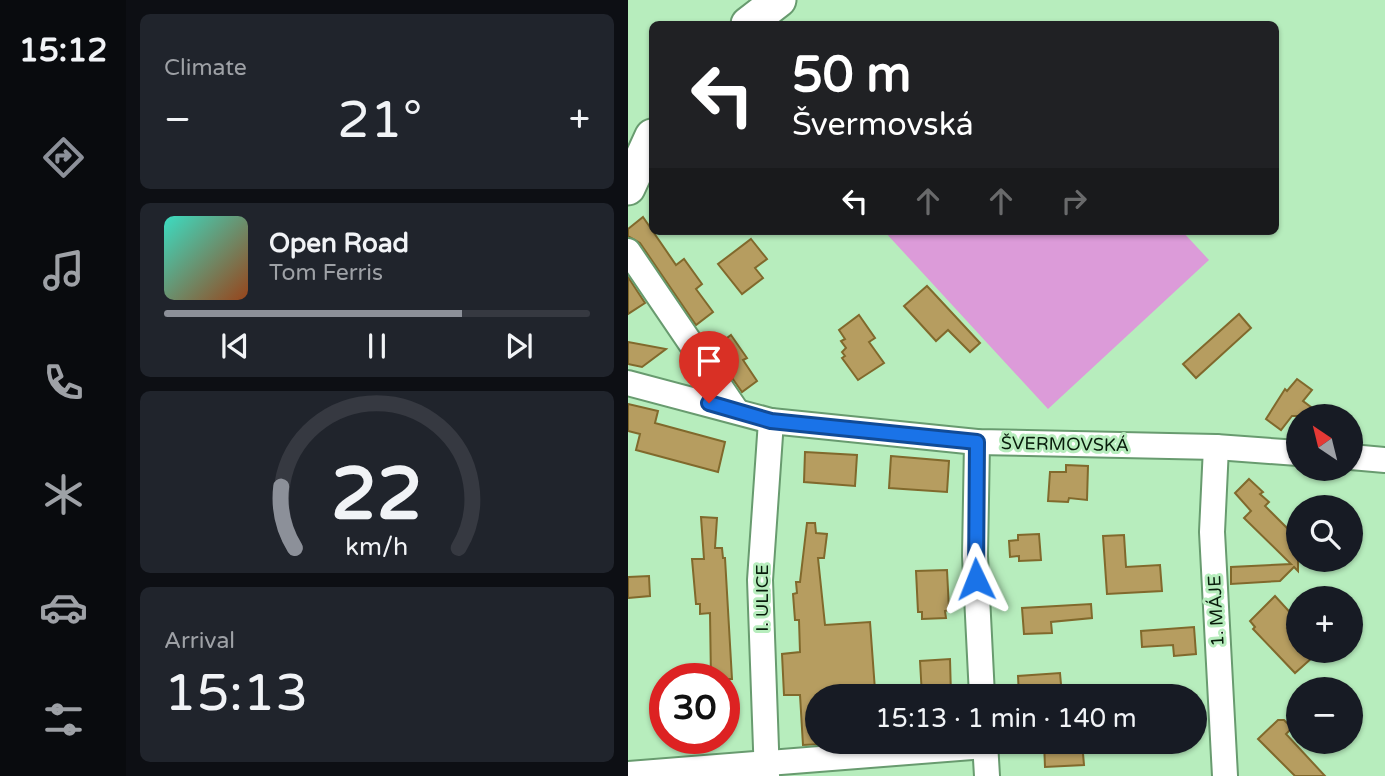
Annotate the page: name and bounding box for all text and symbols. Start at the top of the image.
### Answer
text: 15:12 [19,32,107,70]
text: 50 m [792,46,911,105]
icon: left [677,49,768,140]
text: Climate [164,54,247,82]
text: 21° [337,89,422,152]
text: − [164,97,191,143]
text: + [569,97,590,143]
text: Švermovská [792,106,974,144]
icon: directions [39,133,88,182]
icon: left [836,182,874,220]
icon: ahead [909,182,947,220]
icon: ahead [982,182,1020,220]
icon: right [1055,182,1093,220]
text: Open Road [269,228,409,259]
icon: music [39,246,88,295]
text: Tom Ferris [269,259,383,287]
icon: previous [216,327,254,365]
icon: pause [358,327,396,365]
icon: next [500,327,538,365]
pin [679,331,739,403]
icon: arrive [690,342,728,380]
icon: phone [39,358,88,407]
north arrow [1286,404,1363,481]
map controls [1286,404,1363,754]
street label: ŠVERMOVSKÁ [1001,432,1129,456]
text: 22 [331,452,423,540]
icon: climate [39,470,88,519]
button: search [1286,495,1363,572]
text: km/h [346,532,408,562]
position arrow [939,542,1013,616]
street label: I. ULICE [751,564,773,632]
street label: 1. MÁJE [1203,575,1229,647]
icon: car [39,583,88,632]
button: + [1286,586,1363,663]
text: Arrival [164,627,235,655]
text: 15:13 [164,662,308,725]
speed limit sign: 30 [649,663,740,754]
button: − [1286,677,1363,754]
icon: filters [39,695,88,744]
text: 15:13 · 1 min · 140 m [875,703,1137,734]

